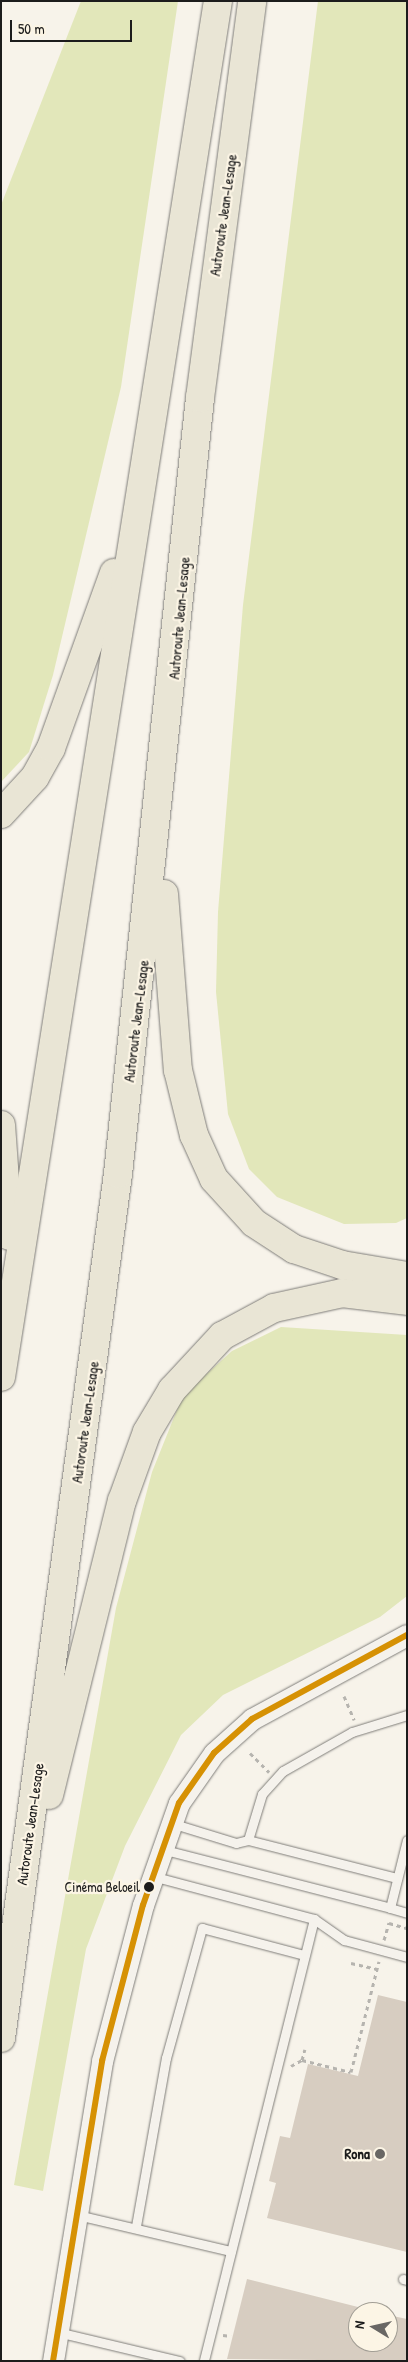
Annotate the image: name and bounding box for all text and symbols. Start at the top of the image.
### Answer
scale bar [12,10,135,42]
text: 50 m [18,18,45,39]
street label: Autoroute Jean-Lesage [206,153,240,277]
street label: Autoroute Jean-Lesage [165,556,193,680]
street label: Autoroute Jean-Lesage [120,959,152,1083]
street label: Autoroute Jean-Lesage [68,1360,102,1484]
street label: Autoroute Jean-Lesage [13,1762,47,1886]
place label: Cinéma Beloeil [65,1879,140,1895]
marker: Cinéma Beloeil [144,1882,154,1892]
place label: Rona [344,2145,370,2163]
marker: Rona [374,2148,386,2160]
north arrow [348,2302,398,2352]
text: N [349,2320,369,2330]

